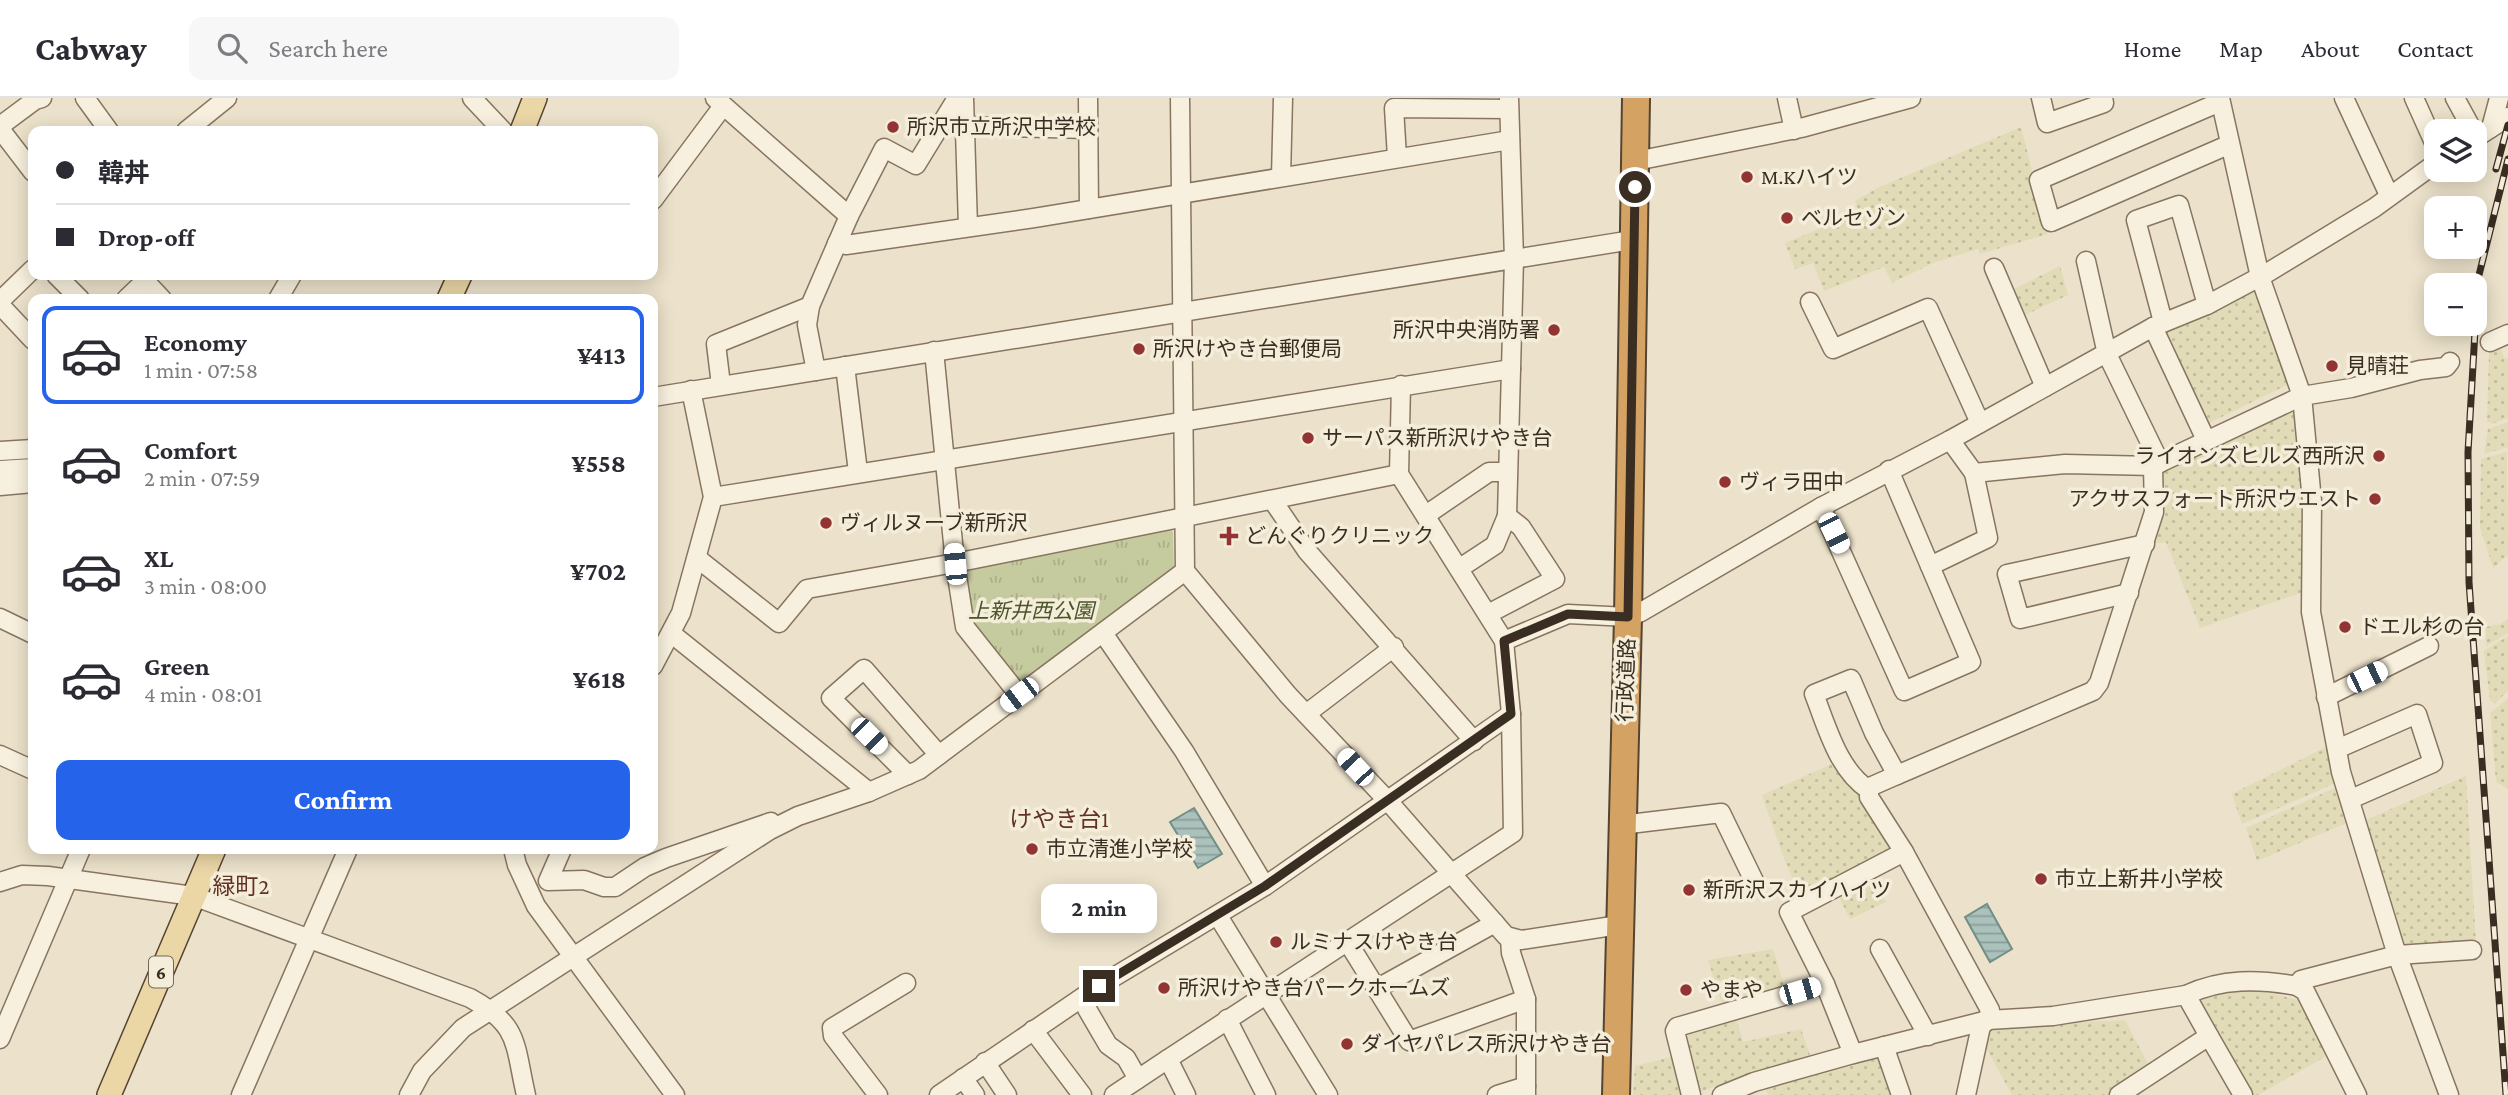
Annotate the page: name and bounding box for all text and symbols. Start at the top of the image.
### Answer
search box [189,17,679,80]
icon: search [213,29,251,67]
text: Cabway [35,30,147,67]
text: Search here [269,34,388,63]
text: Home [2124,35,2181,62]
text: Map [2219,35,2263,62]
text: About [2301,35,2359,62]
text: Contact [2397,35,2473,62]
place label: 所沢市立所沢中学校 [907,115,1096,139]
marker: 所沢市立所沢中学校 [885,119,901,135]
map controls [2424,119,2487,336]
button: layers [2424,119,2487,182]
text: 韓丼 [98,159,150,188]
place label: M.Kハイツ [1761,165,1858,189]
marker: M.Kハイツ [1739,169,1755,185]
route start [1619,171,1651,203]
button: + [2424,196,2487,259]
place label: ベルセゾン [1801,206,1906,230]
marker: ベルセゾン [1779,210,1795,226]
text: Drop-off [98,223,195,252]
button: − [2424,273,2487,336]
place label: 所沢中央消防署 [1393,318,1540,342]
marker: 所沢中央消防署 [1546,322,1562,338]
icon: car [60,324,123,387]
text: Economy [144,328,247,357]
place label: 所沢けやき台郵便局 [1153,337,1342,361]
text: ¥413 [577,341,626,370]
marker: 所沢けやき台郵便局 [1131,341,1147,357]
place label: 見晴荘 [2346,354,2409,378]
text: 1 min · 07:58 [144,357,258,383]
marker: 見晴荘 [2324,358,2340,374]
place label: サーパス新所沢けやき台 [1322,426,1553,450]
marker: サーパス新所沢けやき台 [1300,430,1316,446]
icon: car [60,432,123,495]
text: Comfort [144,436,237,465]
place label: ライオンズヒルズ西所沢 [2134,444,2365,468]
marker: ライオンズヒルズ西所沢 [2371,448,2387,464]
text: ¥558 [572,449,626,478]
text: 2 min · 07:59 [144,465,260,491]
place label: ヴィラ田中 [1739,470,1844,494]
marker: ヴィラ田中 [1717,474,1733,490]
place label: アクサスフォート所沢ウエスト [2068,487,2361,511]
marker: アクサスフォート所沢ウエスト [2367,491,2383,507]
car [1816,510,1853,556]
place label: ヴィルヌーブ新所沢 [840,511,1028,535]
marker: ヴィルヌーブ新所沢 [818,515,834,531]
place label: どんぐりクリニック [1245,524,1434,548]
marker: どんぐりクリニック [1219,526,1239,546]
icon: car [60,540,123,603]
car [943,542,968,586]
text: XL [144,544,173,573]
text: ¥702 [570,557,626,586]
text: 3 min · 08:00 [144,573,267,599]
park label: 上新井西公園 [968,599,1097,623]
place label: ドエル杉の台 [2359,615,2485,639]
marker: ドエル杉の台 [2337,619,2353,635]
street label: 行政道路 [1613,638,1639,722]
icon: car [60,648,123,711]
text: Green [144,652,210,681]
car [2344,658,2391,696]
text: ¥618 [573,665,626,694]
car [996,674,1043,716]
text: 4 min · 08:01 [144,681,262,707]
car [847,714,892,758]
car [1333,744,1378,790]
button: Confirm [56,760,630,840]
district label: けやき台1 [1009,806,1109,832]
place label: 市立清進小学校 [1046,837,1193,861]
marker: 市立清進小学校 [1024,841,1040,857]
place label: 市立上新井小学校 [2055,867,2223,891]
marker: 市立上新井小学校 [2033,871,2049,887]
district label: 緑町2 [213,873,270,899]
place label: 新所沢スカイハイツ [1703,878,1891,902]
marker: 新所沢スカイハイツ [1681,882,1697,898]
callout: 2 min [1041,884,1157,934]
text: 2 min [1071,895,1127,921]
place label: ルミナスけやき台 [1290,930,1458,954]
marker: ルミナスけやき台 [1268,934,1284,950]
road number: 6 [149,957,173,988]
route end [1083,970,1115,1002]
car [1777,975,1824,1007]
place label: 所沢けやき台パークホームズ [1178,976,1450,1000]
place label: やまや [1700,978,1763,1002]
marker: 所沢けやき台パークホームズ [1156,980,1172,996]
marker: やまや [1678,982,1694,998]
place label: ダイヤパレス所沢けやき台 [1361,1032,1612,1056]
marker: ダイヤパレス所沢けやき台 [1339,1036,1355,1052]

